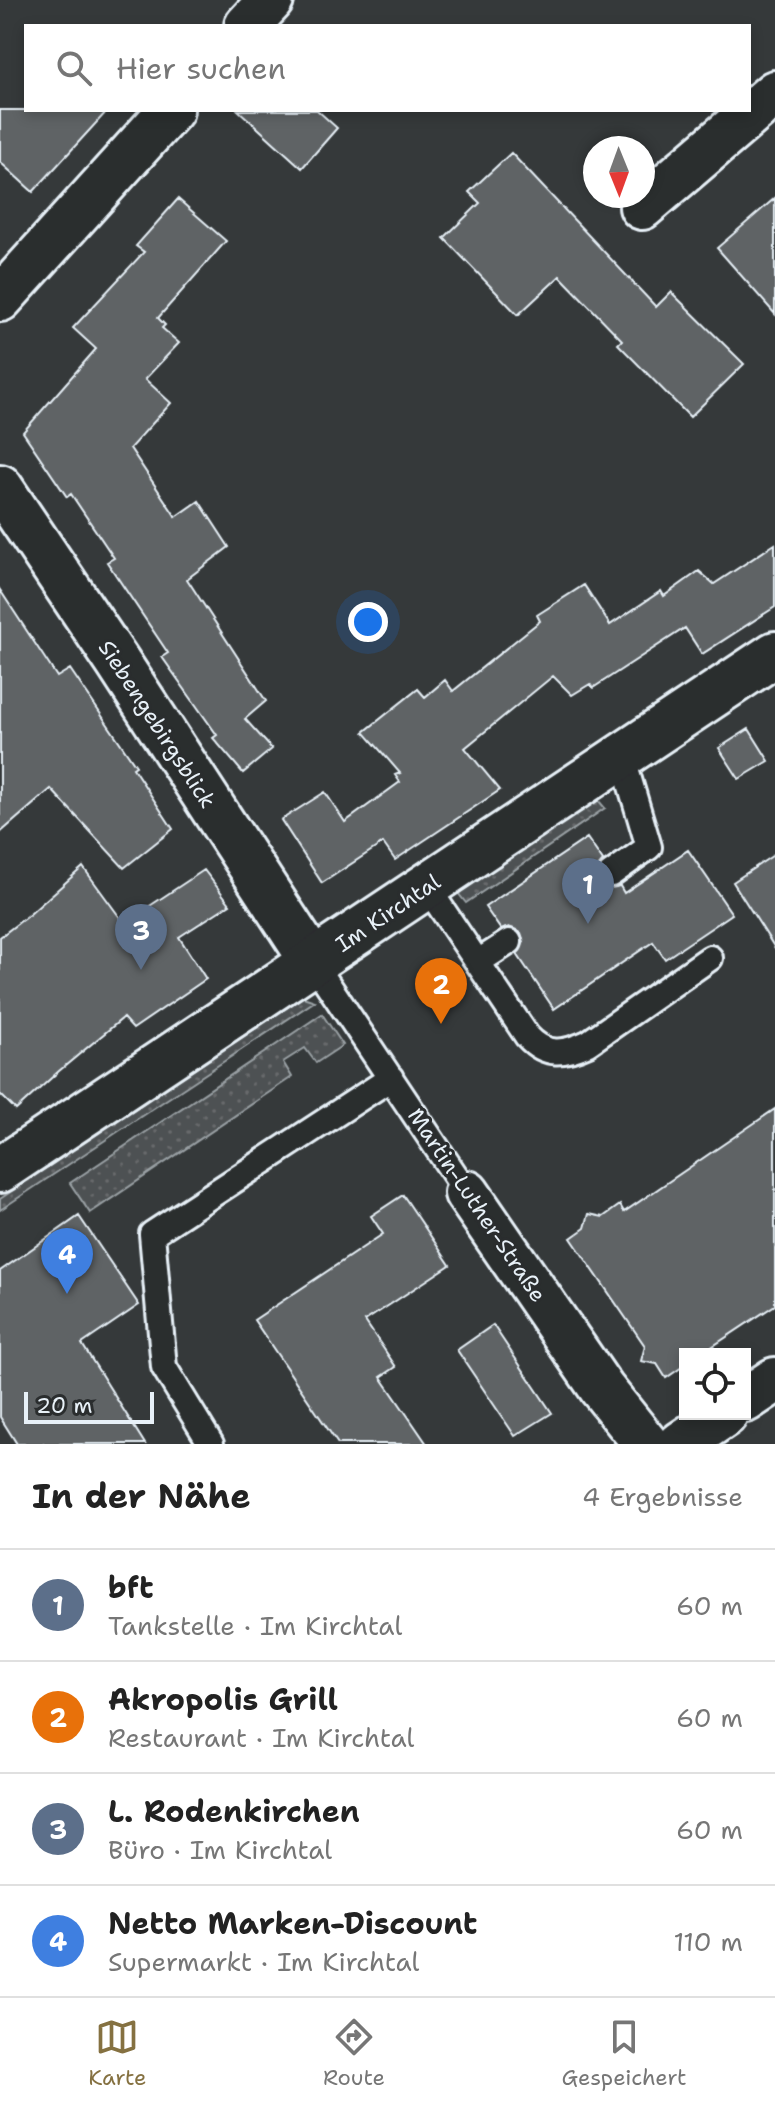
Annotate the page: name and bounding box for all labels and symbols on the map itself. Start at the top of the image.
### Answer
north arrow [583,136,655,208]
your location [348,602,388,642]
street label: Siebengebirgsblick [92,634,222,814]
pin: 1 [562,858,614,924]
street label: Im Kirchtal [330,867,446,959]
pin: 3 [115,904,167,970]
pin: 2 [415,958,467,1024]
street label: Martin-Luther-Straße [401,1102,553,1308]
pin: 4 [41,1228,93,1294]
scale bar [24,1388,154,1424]

